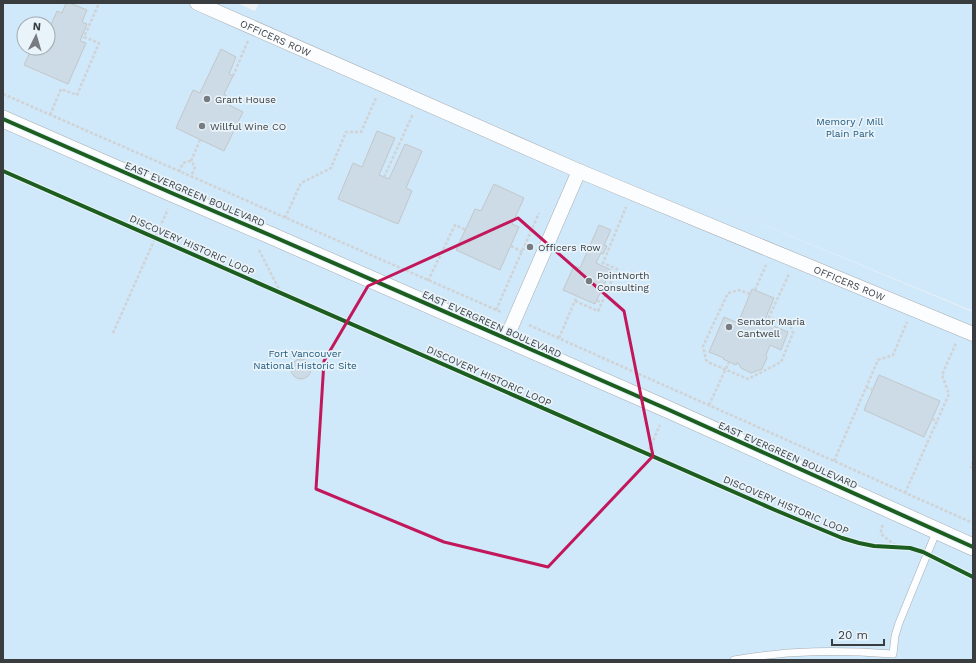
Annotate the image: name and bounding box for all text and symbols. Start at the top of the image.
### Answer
north arrow [16,16,56,56]
street label: OFFICERS ROW [239,17,313,58]
text: N [32,20,41,33]
marker: Grant House [202,94,212,104]
place label: Grant House [215,94,276,105]
park label: Memory / Mill Plain Park [816,116,884,139]
marker: Willful Wine CO [197,121,207,131]
place label: Willful Wine CO [210,121,286,132]
street label: EAST EVERGREEN BOULEVARD [123,159,267,229]
street label: DISCOVERY HISTORIC LOOP [128,212,256,278]
marker: Officers Row [525,242,535,252]
place label: Officers Row [538,242,601,253]
street label: OFFICERS ROW [812,263,887,303]
place label: PointNorth Consulting [597,270,649,293]
marker: PointNorth Consulting [584,276,594,286]
street label: EAST EVERGREEN BOULEVARD [421,288,563,360]
place label: Senator Maria Cantwell [737,316,805,339]
marker: Senator Maria Cantwell [724,322,734,332]
street label: DISCOVERY HISTORIC LOOP [425,343,553,409]
park label: Fort Vancouver National Historic Site [253,348,357,371]
street label: EAST EVERGREEN BOULEVARD [717,419,859,491]
street label: DISCOVERY HISTORIC LOOP [722,474,850,536]
scale bar [832,621,884,647]
text: 20 m [838,628,868,642]

